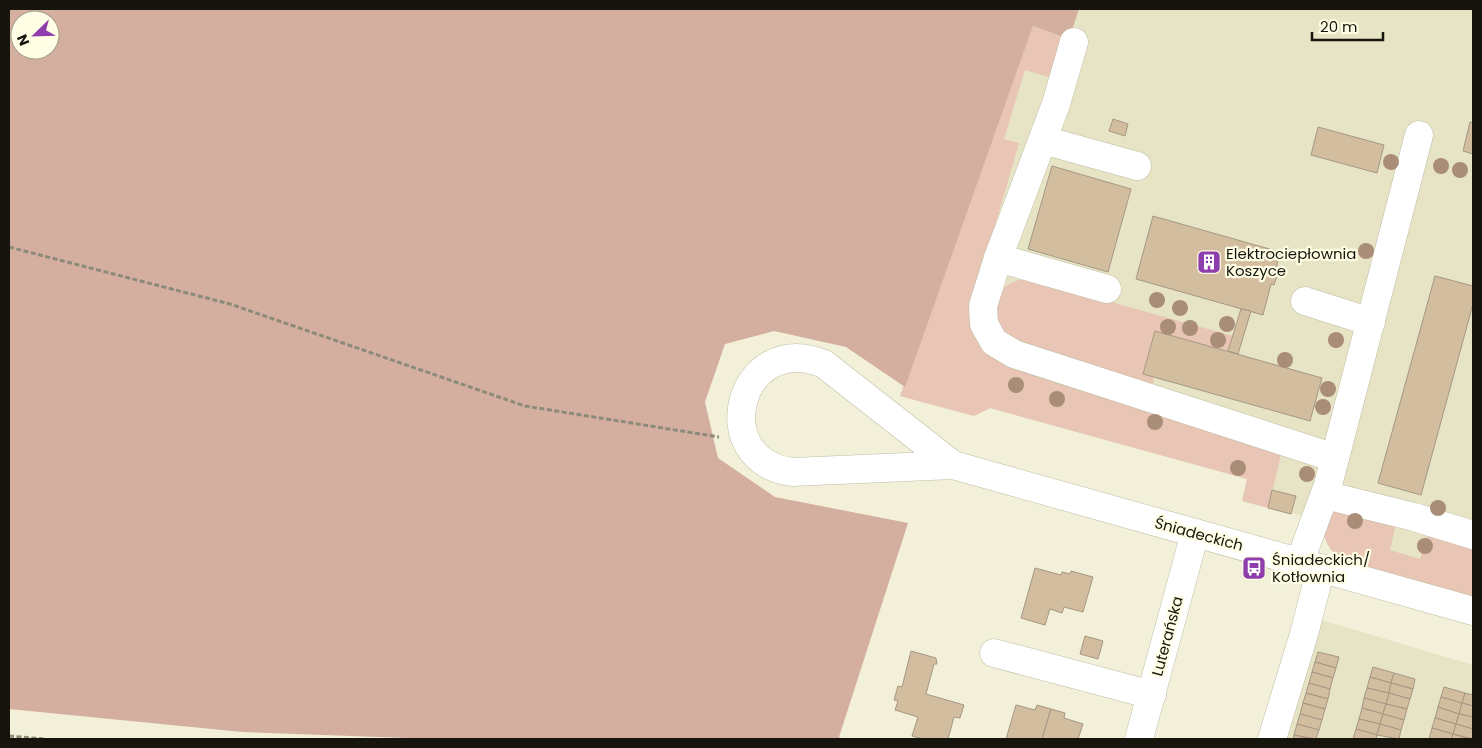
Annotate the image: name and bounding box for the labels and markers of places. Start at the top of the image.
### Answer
place label: Elektrociepłownia Koszyce [1226,243,1356,281]
building icon: Elektrociepłownia Koszyce [1196,249,1222,275]
place label: Śniadeckich/ Kotłownia [1272,549,1370,587]
bus stop icon: Śniadeckich/ Kotłownia [1241,555,1267,581]

